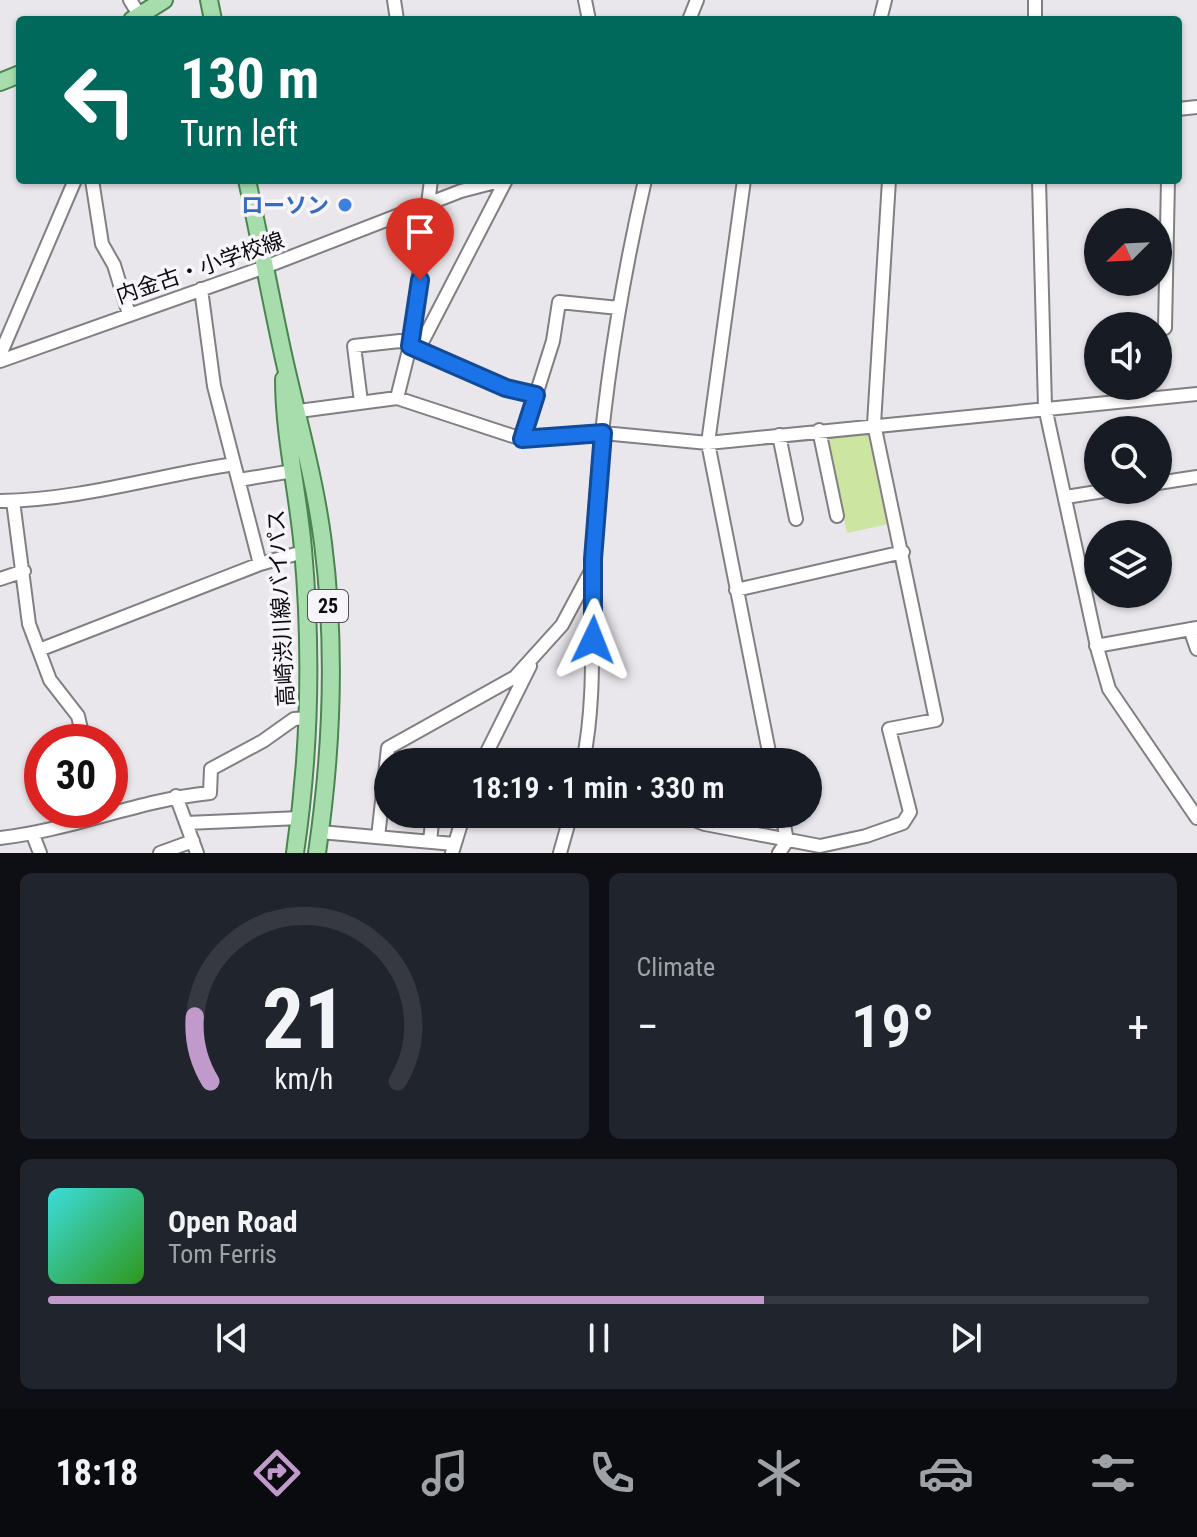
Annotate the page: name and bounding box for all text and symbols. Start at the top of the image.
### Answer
text: 130 m [180,46,319,112]
icon: left [48,48,152,152]
text: Turn left [180,113,298,155]
place label: ローソン [241,193,329,218]
marker: ローソン [336,196,354,214]
pin [386,198,454,280]
north arrow [1084,208,1172,296]
map controls [1084,208,1172,608]
icon: arrive [398,210,442,254]
street label: 内金古・小学校線 [113,228,287,308]
button: sound [1084,312,1172,400]
button: search [1084,416,1172,504]
street label: 高崎渋川線バイパス [263,509,299,707]
button: layers [1084,520,1172,608]
road number: 25 [308,590,348,622]
position arrow [551,598,635,682]
speed limit sign: 30 [24,724,128,828]
text: 18:19 · 1 min · 330 m [471,770,725,805]
text: Climate [637,952,715,982]
text: 21 [262,971,346,1068]
text: 19° [851,991,935,1062]
text: − [637,1001,659,1053]
text: + [1127,1001,1149,1053]
text: km/h [275,1062,334,1096]
text: Open Road [168,1204,298,1239]
text: Tom Ferris [168,1239,277,1269]
icon: previous [210,1316,254,1360]
icon: pause [577,1316,621,1360]
icon: next [944,1316,988,1360]
icon: directions [249,1445,305,1501]
icon: music [417,1445,473,1501]
icon: phone [584,1445,640,1501]
icon: climate [751,1445,807,1501]
icon: car [918,1445,974,1501]
icon: filters [1085,1445,1141,1501]
text: 18:18 [56,1452,138,1494]

